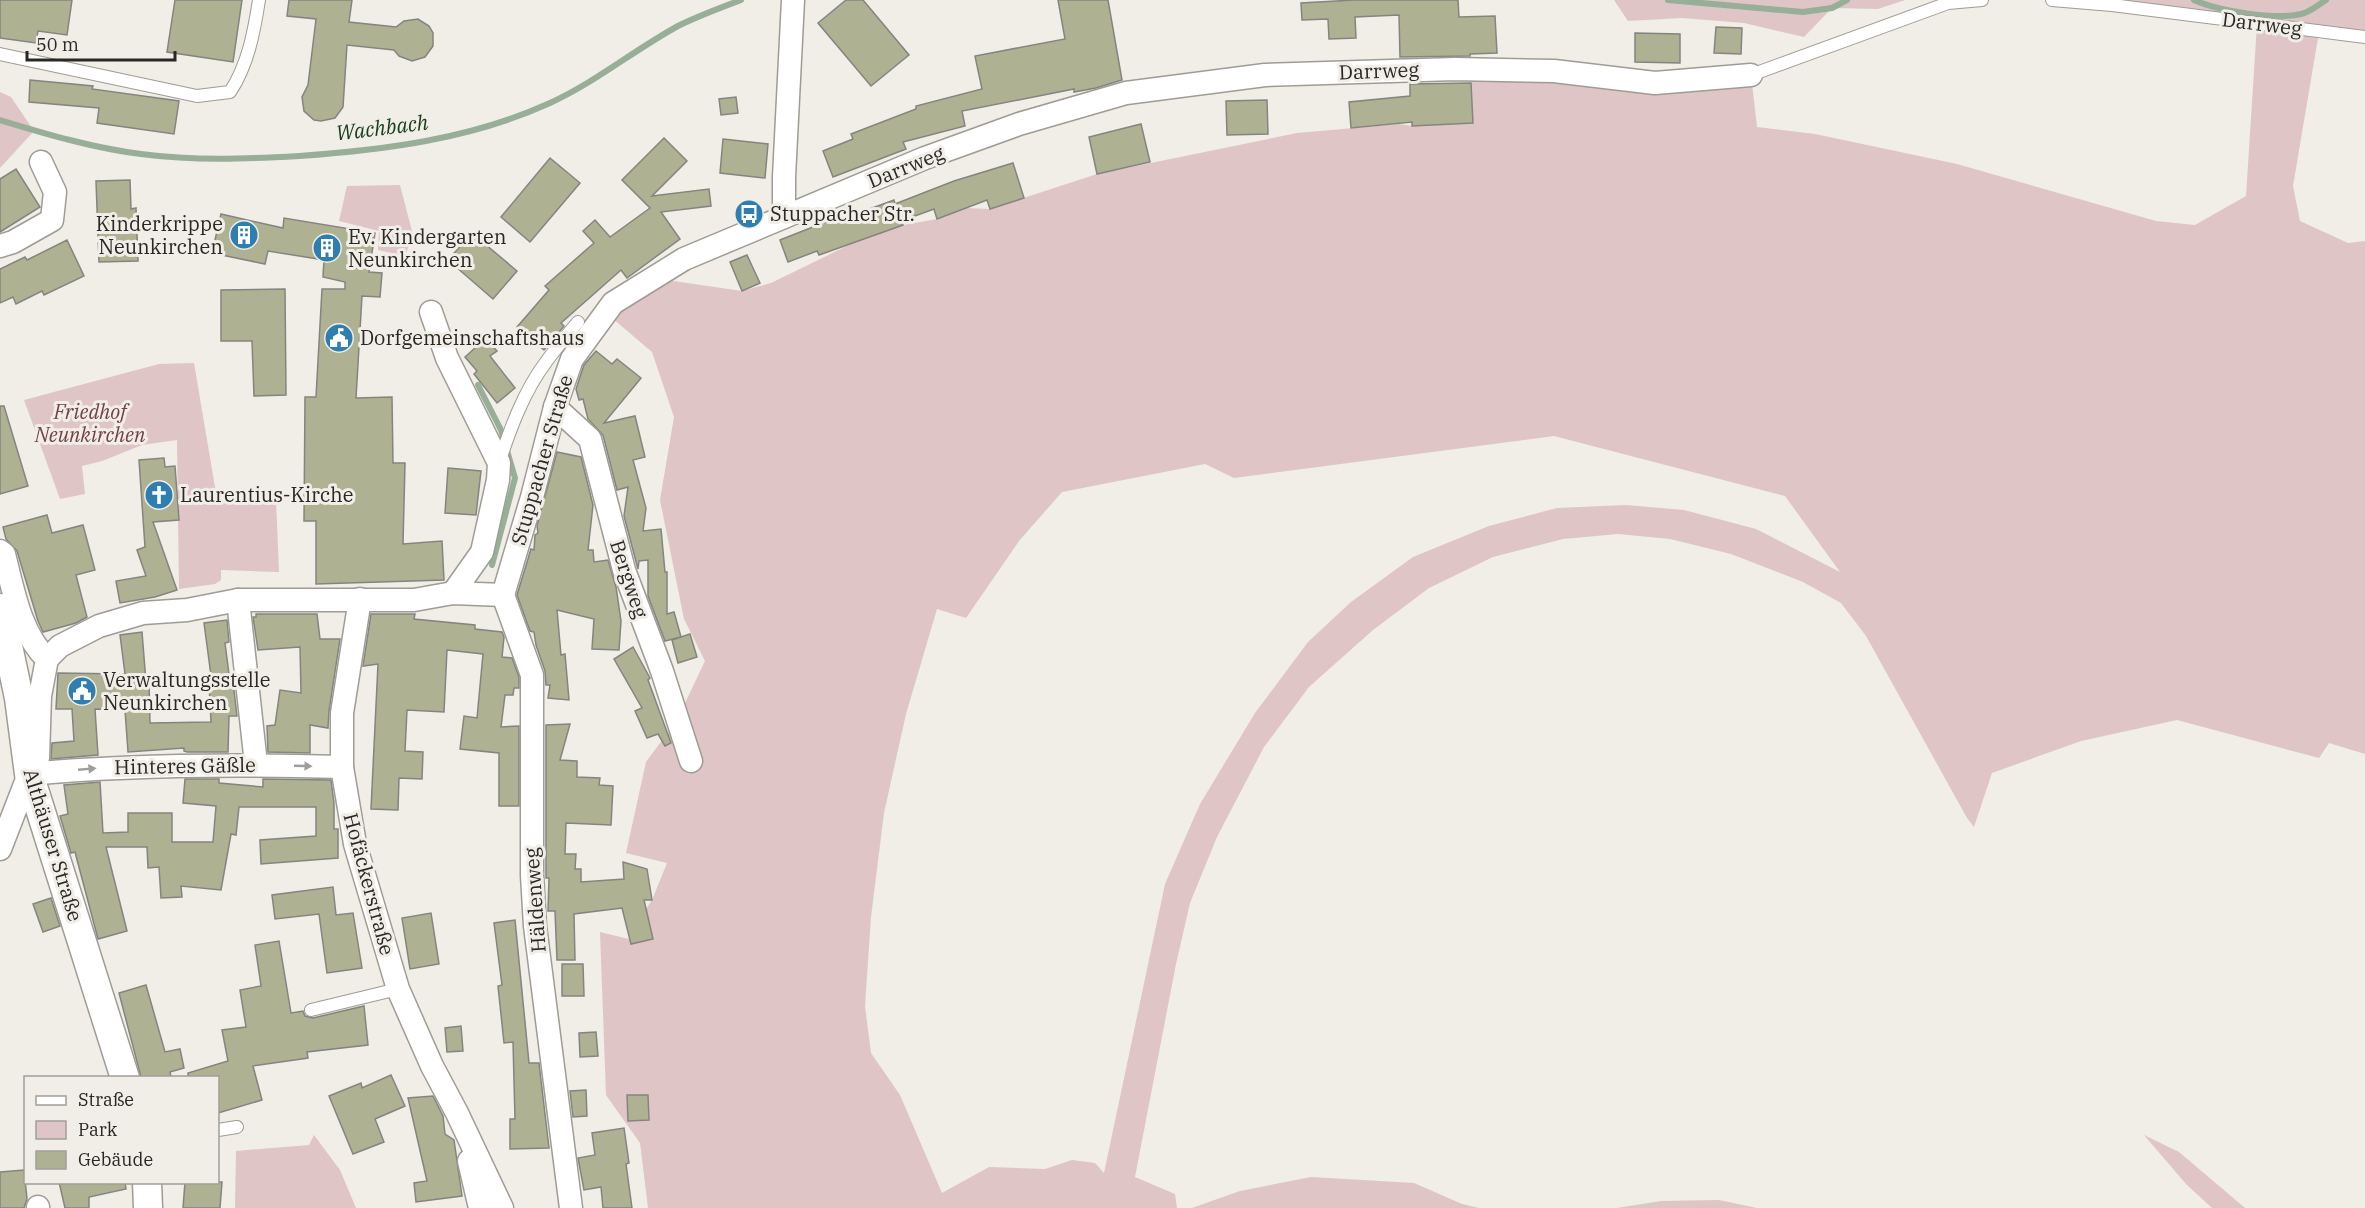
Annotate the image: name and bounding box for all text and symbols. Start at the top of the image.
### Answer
street label: Darrweg [2221,5,2304,42]
scale bar [27,24,176,62]
text: 50 m [36,33,79,56]
street label: Darrweg [1338,56,1420,85]
water label: Wachbach [334,107,430,147]
street label: Darrweg [863,139,948,194]
bus stop icon: Stuppacher Str. [733,198,765,230]
place label: Stuppacher Str. [770,200,915,227]
place label: Kinderkrippe Neunkirchen [96,210,223,260]
building icon: Kinderkrippe Neunkirchen [228,219,260,251]
place label: Ev. Kindergarten Neunkirchen [348,223,507,273]
building icon: Ev. Kindergarten Neunkirchen [311,232,343,264]
public building icon: Dorfgemeinschaftshaus [323,322,355,354]
place label: Dorfgemeinschaftshaus [360,324,584,351]
street label: Stuppacher Straße [504,372,579,548]
park label: Friedhof Neunkirchen [34,398,146,448]
church icon: Laurentius-Kirche [143,479,175,511]
place label: Laurentius-Kirche [180,481,353,508]
street label: Bergweg [604,536,655,622]
place label: Verwaltungsstelle Neunkirchen [103,666,271,716]
public building icon: Verwaltungsstelle Neunkirchen [66,675,98,707]
street label: Hinteres Gäßle [114,751,256,780]
one-way arrow [294,761,313,771]
one-way arrow [78,764,97,774]
street label: Althäuser Straße [17,765,90,925]
street label: Hofäckerstraße [338,810,401,958]
street label: Häldenweg [517,847,552,953]
legend [24,1076,219,1184]
text: Straße [78,1088,134,1111]
text: Park [78,1118,118,1141]
text: Gebäude [78,1148,153,1171]

